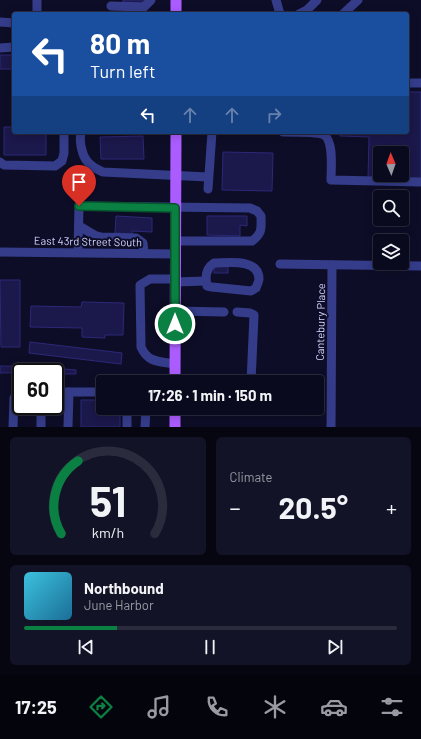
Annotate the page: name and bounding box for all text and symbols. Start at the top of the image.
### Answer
text: 80 m [90,26,150,60]
icon: left [24,28,76,80]
text: Turn left [90,60,156,82]
icon: left [137,104,159,126]
icon: ahead [179,104,201,126]
icon: ahead [221,104,243,126]
icon: right [263,104,285,126]
north arrow [373,146,409,182]
map controls [373,146,409,270]
pin [62,165,96,206]
icon: arrive [68,171,90,193]
button: search [373,190,409,226]
street label: East 43rd Street South [34,234,142,248]
button: layers [373,234,409,270]
street label: Cantebury Place [313,283,327,361]
position arrow [154,303,196,345]
speed limit sign: 60 [12,363,64,415]
text: 17:26 · 1 min · 150 m [148,386,272,404]
text: Climate [230,469,273,485]
text: 51 [89,475,126,525]
text: 20.5° [279,489,348,525]
text: − [230,494,241,520]
text: + [386,494,397,520]
text: km/h [92,524,124,541]
text: Northbound [84,579,164,597]
text: June Harbor [84,597,154,613]
icon: previous [75,636,97,658]
icon: pause [199,636,221,658]
icon: next [324,636,346,658]
icon: directions [87,693,115,721]
icon: music [145,693,173,721]
icon: phone [203,693,231,721]
icon: climate [261,693,289,721]
icon: car [320,693,348,721]
icon: filters [378,693,406,721]
text: 17:25 [15,696,57,718]

